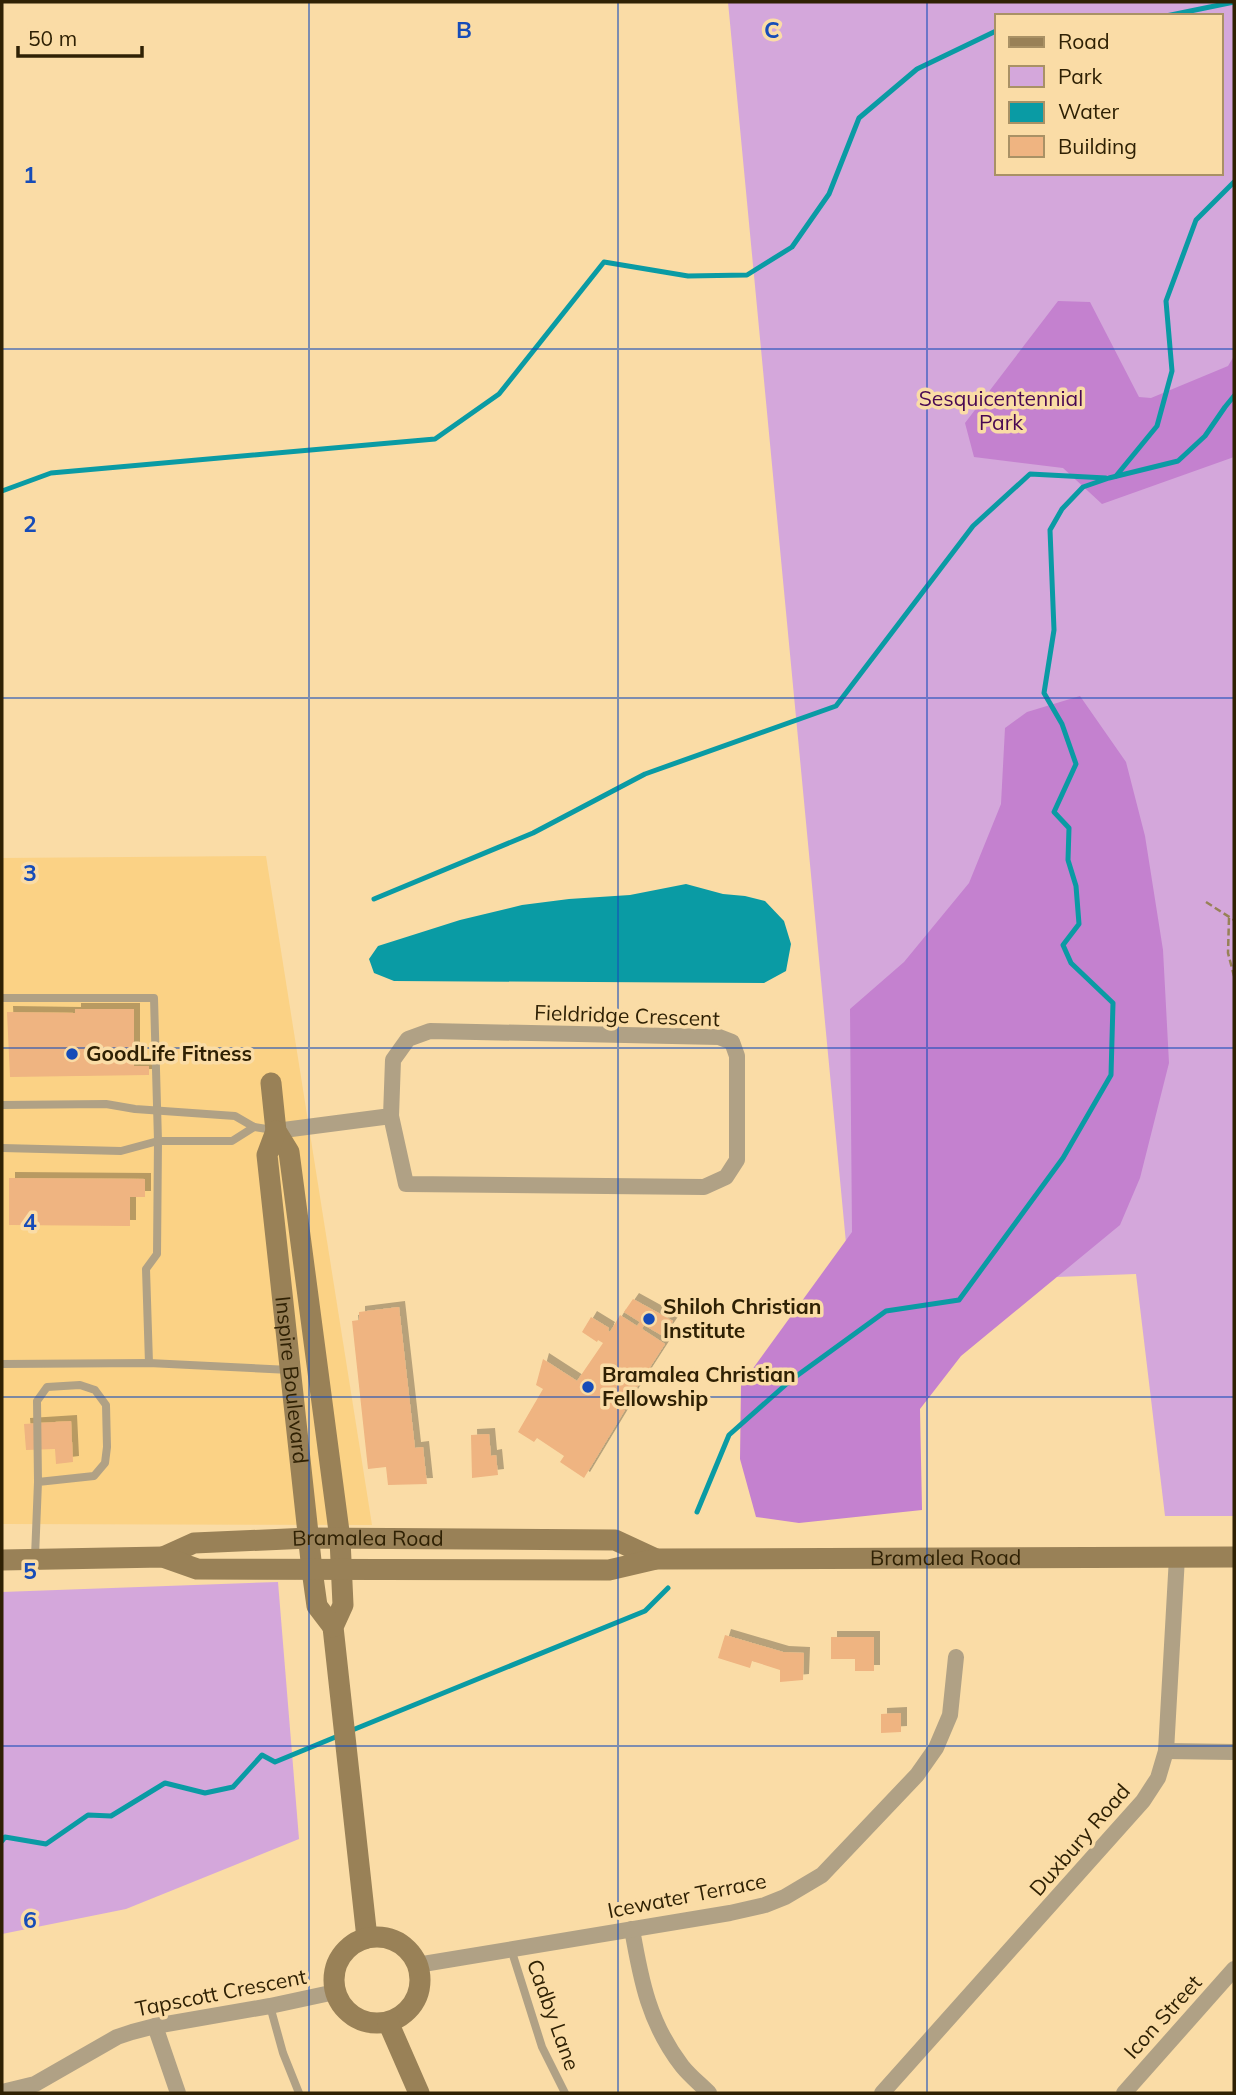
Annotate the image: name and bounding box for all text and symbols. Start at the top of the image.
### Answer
scale bar [18,14,142,58]
legend [995,14,1222,175]
text: B [456,15,472,44]
text: C [764,15,780,44]
text: 50 m [28,25,77,51]
text: Road [1058,28,1109,54]
text: Park [1058,63,1102,89]
text: Water [1058,98,1119,124]
text: Building [1058,133,1137,159]
text: 1 [23,160,37,189]
park label: Sesquicentennial Park [919,385,1083,435]
text: 2 [23,509,37,538]
text: 3 [23,858,37,887]
street label: Fieldridge Crescent [534,999,720,1031]
place label: GoodLife Fitness [86,1040,252,1066]
marker: GoodLife Fitness [64,1046,80,1062]
text: 4 [23,1207,37,1236]
place label: Shiloh Christian Institute [663,1293,821,1343]
street label: Inspire Boulevard [270,1295,314,1465]
marker: Shiloh Christian Institute [641,1311,657,1327]
place label: Bramalea Christian Fellowship [602,1361,796,1411]
marker: Bramalea Christian Fellowship [580,1379,596,1395]
street label: Bramalea Road [292,1524,444,1551]
street label: Bramalea Road [870,1544,1021,1570]
text: 5 [23,1556,37,1585]
street label: Duxbury Road [1023,1778,1135,1901]
street label: Icewater Terrace [605,1867,768,1923]
text: 6 [23,1905,37,1934]
street label: Cadby Lane [522,1956,586,2074]
street label: Tapscott Crescent [133,1963,309,2021]
street label: Icon Street [1118,1969,1207,2063]

